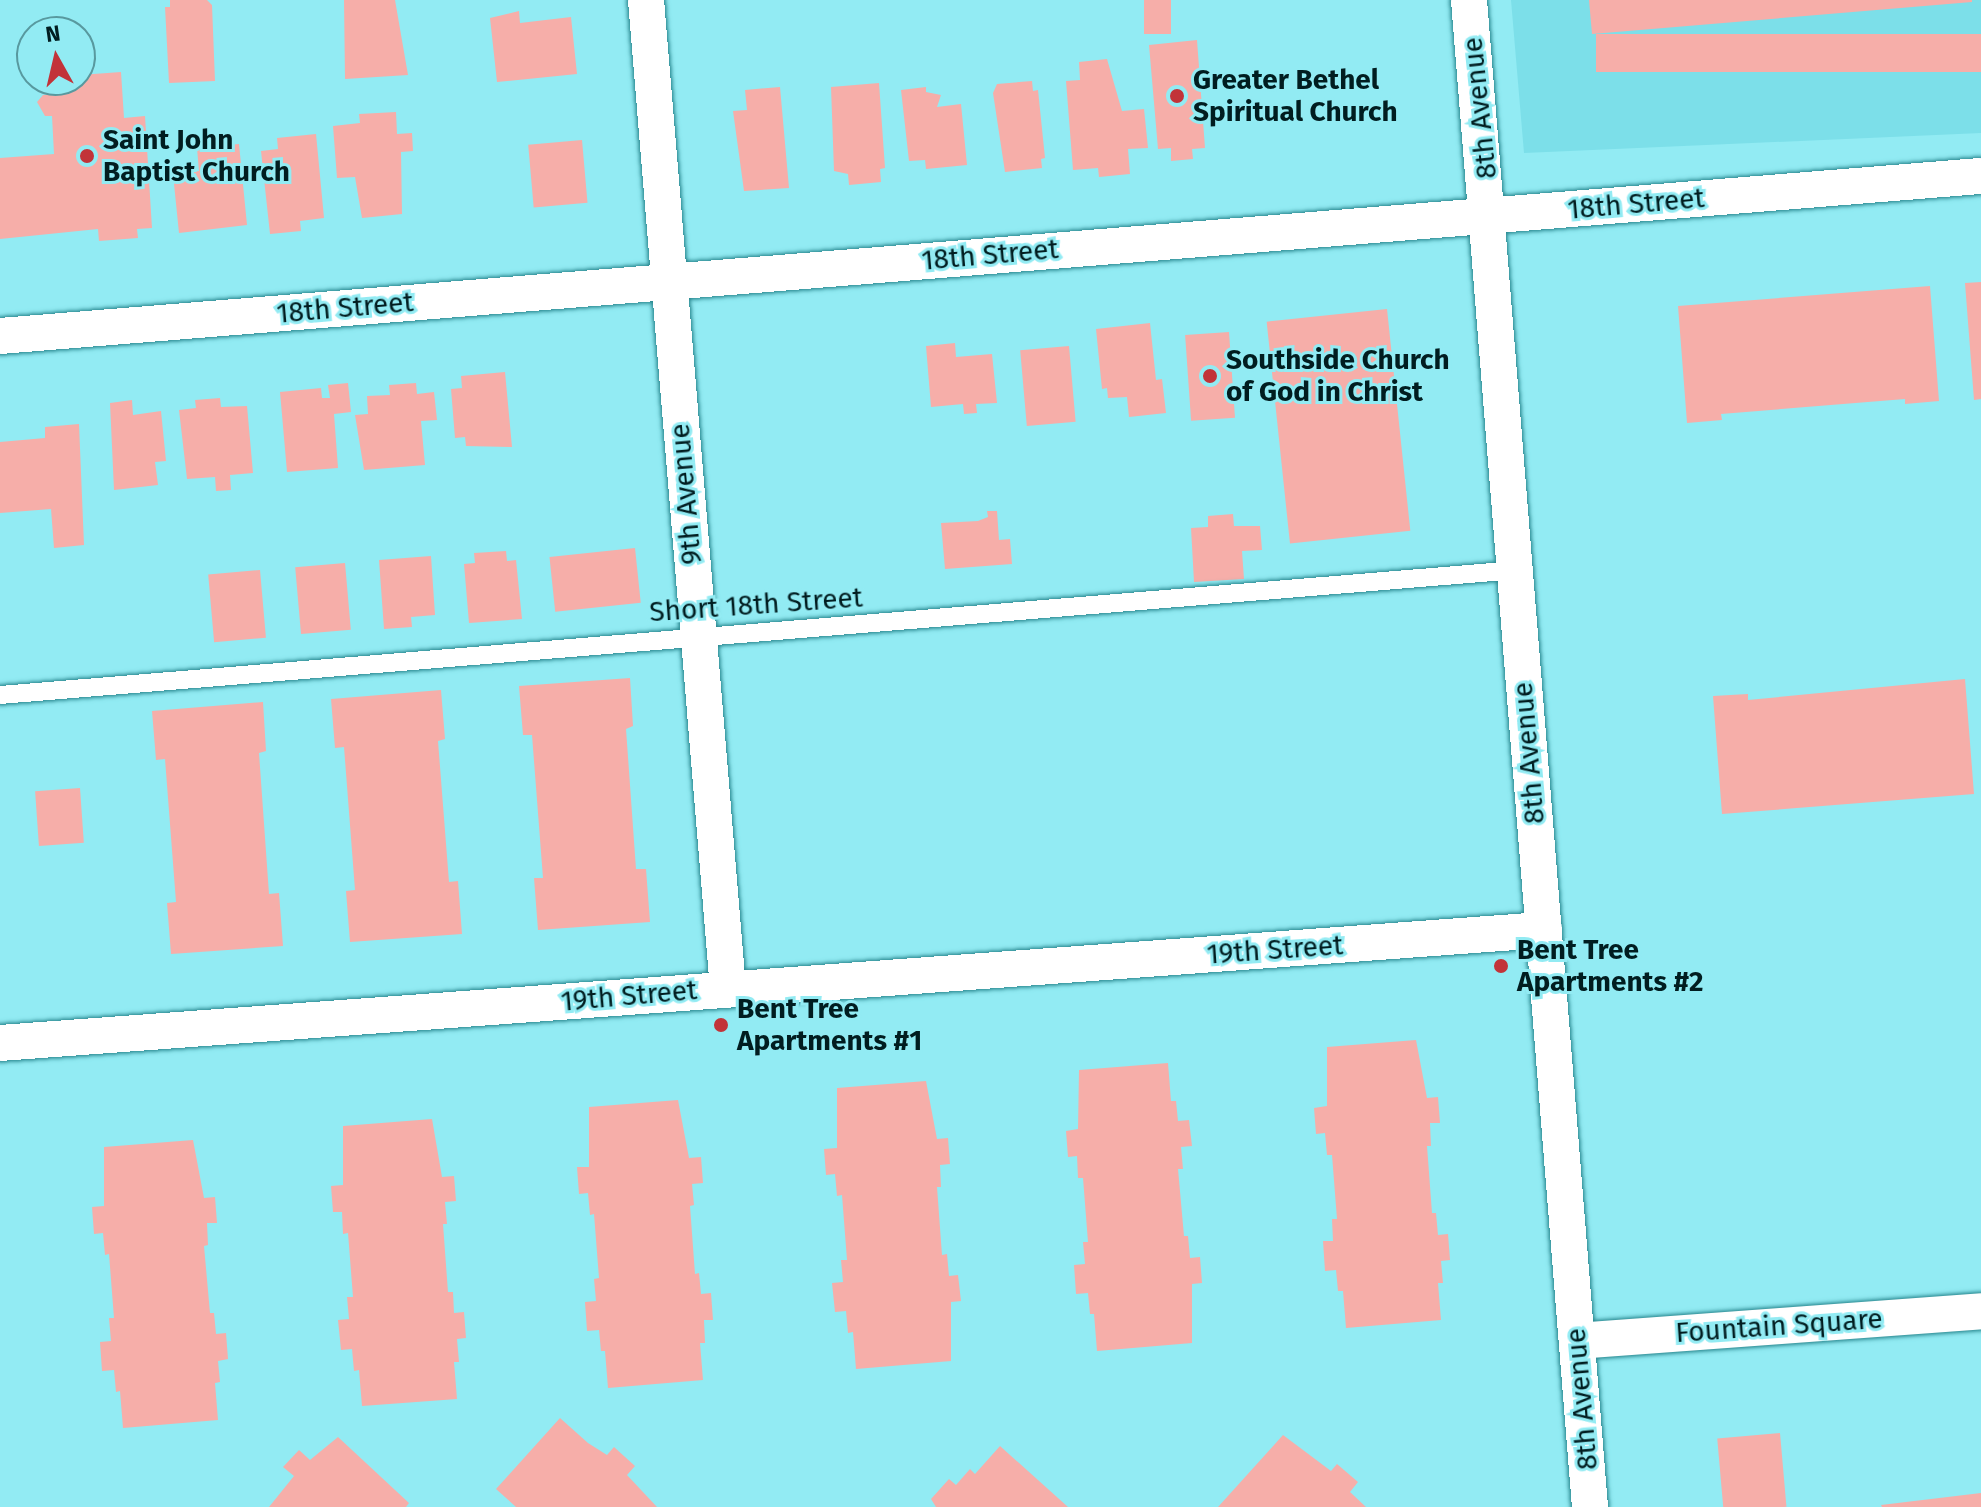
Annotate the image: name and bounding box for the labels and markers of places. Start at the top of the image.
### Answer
place label: Greater Bethel Spiritual Church [1193,63,1398,129]
marker: Greater Bethel Spiritual Church [1168,87,1186,105]
place label: Saint John Baptist Church [103,123,290,189]
marker: Saint John Baptist Church [78,147,96,165]
place label: Southside Church of God in Christ [1226,343,1450,409]
marker: Southside Church of God in Christ [1201,367,1219,385]
place label: Bent Tree Apartments #2 [1517,933,1704,999]
marker: Bent Tree Apartments #2 [1492,957,1510,975]
place label: Bent Tree Apartments #1 [737,992,922,1058]
marker: Bent Tree Apartments #1 [712,1016,730,1034]

